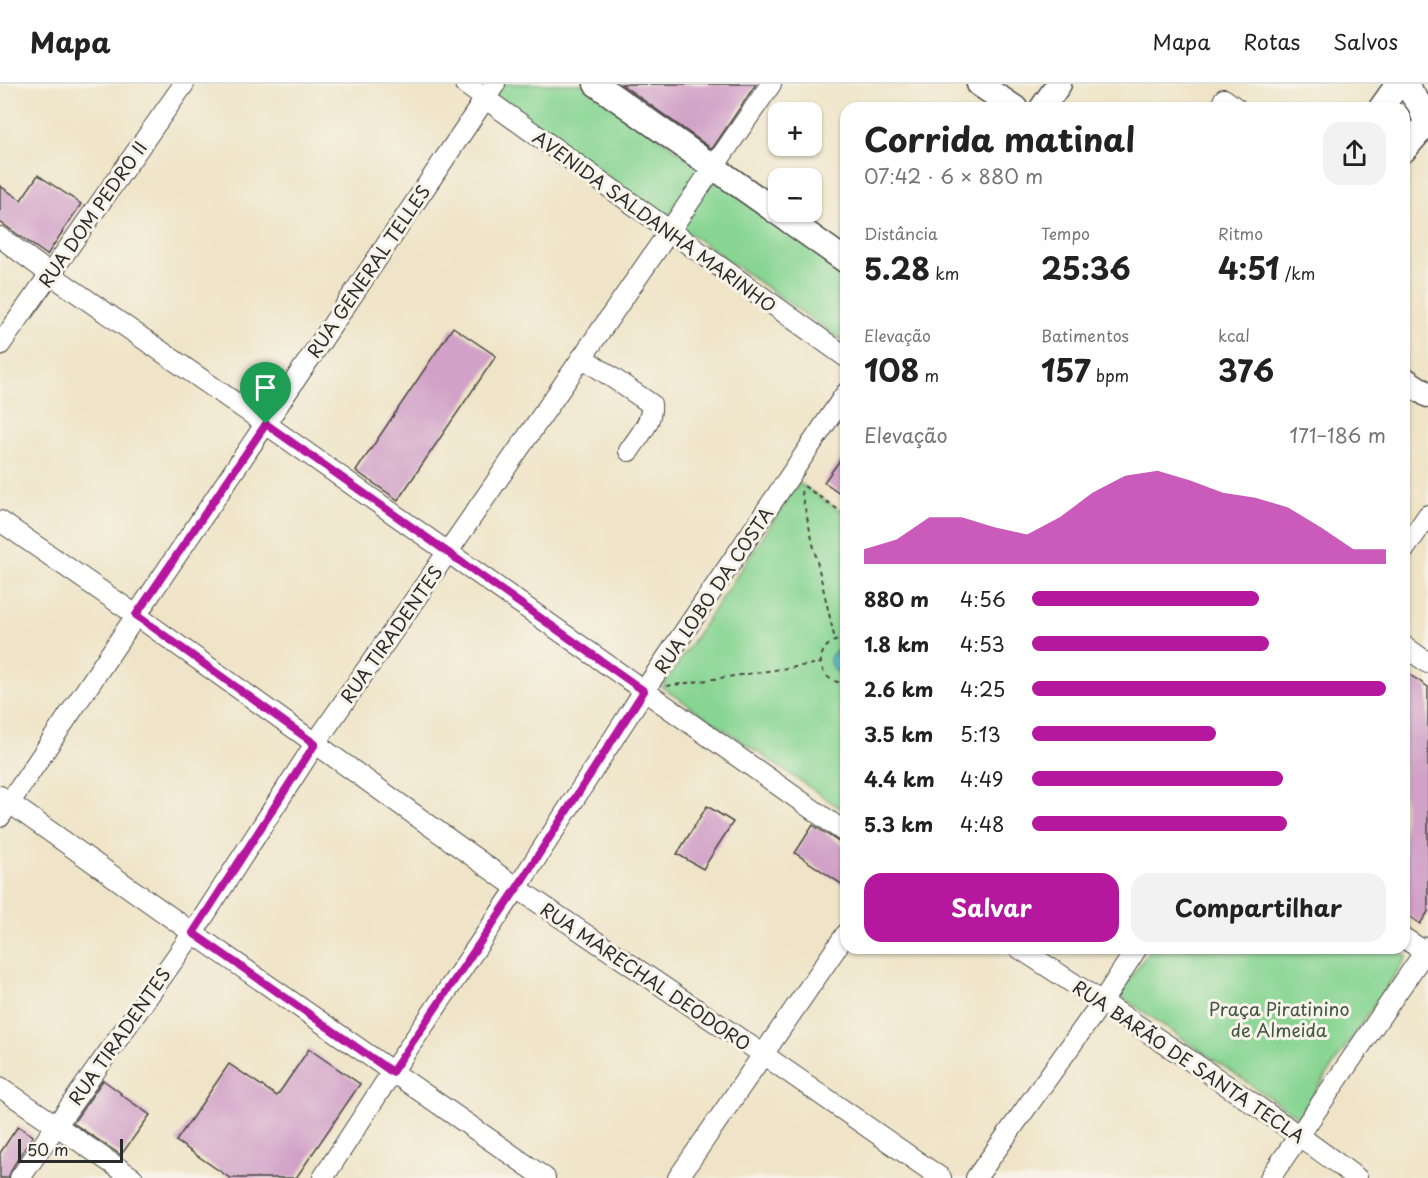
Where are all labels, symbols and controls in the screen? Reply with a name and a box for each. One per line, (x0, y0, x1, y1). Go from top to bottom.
text: Mapa (30, 20, 111, 63)
text: Mapa (1153, 25, 1210, 57)
text: Rotas (1243, 25, 1300, 57)
text: Salvos (1333, 25, 1398, 57)
map controls (768, 102, 822, 222)
button: + (768, 102, 822, 156)
text: Corrida matinal (864, 113, 1135, 163)
button: share (1323, 122, 1386, 185)
street label: AVENIDA SALDANHA MARINHO (528, 123, 782, 319)
street label: RUA DOM PEDRO II (31, 135, 153, 293)
text: 07:42 · 6 × 880 m (864, 161, 1043, 191)
button: − (768, 168, 822, 222)
street label: RUA GENERAL TELLES (300, 179, 436, 363)
text: Distância (864, 221, 938, 245)
text: Tempo (1041, 221, 1090, 245)
text: Ritmo (1218, 221, 1263, 245)
text: 5.28 (864, 245, 930, 290)
text: 25:36 (1041, 245, 1131, 290)
text: 4:51 (1218, 245, 1279, 290)
text: km (930, 261, 959, 285)
text: /km (1279, 261, 1315, 285)
text: Elevação (864, 323, 931, 347)
text: Batimentos (1041, 323, 1129, 347)
text: kcal (1218, 323, 1250, 347)
text: 108 (864, 347, 919, 392)
text: 157 (1041, 347, 1091, 392)
text: 376 (1218, 347, 1274, 392)
pin (240, 362, 291, 424)
text: m (919, 363, 939, 387)
text: bpm (1091, 363, 1129, 387)
icon: arrive (249, 371, 282, 404)
text: Elevação (864, 420, 948, 450)
text: 171–186 m (1289, 420, 1386, 450)
street label: RUA LOBO DA COSTA (647, 501, 779, 679)
street label: RUA TIRADENTES (333, 560, 449, 708)
text: 880 m (864, 584, 929, 614)
text: 4:56 (960, 584, 1006, 614)
text: 1.8 km (864, 629, 929, 659)
text: 4:53 (960, 629, 1005, 659)
text: 2.6 km (864, 674, 933, 704)
text: 4:25 (960, 674, 1005, 704)
text: 3.5 km (864, 719, 933, 749)
text: 5:13 (960, 719, 1001, 749)
text: 4.4 km (864, 764, 935, 794)
text: 4:49 (960, 764, 1003, 794)
text: 5.3 km (864, 809, 933, 839)
text: 4:48 (960, 809, 1004, 839)
button: Salvar (864, 873, 1119, 942)
button: Compartilhar (1131, 873, 1386, 942)
street label: RUA MARECHAL DEODORO (535, 895, 757, 1057)
street label: RUA TIRADENTES (61, 962, 177, 1110)
street label: RUA BARÃO DE SANTA TECLA (1068, 973, 1310, 1149)
park label: Praça Piratinino de Almeida (1209, 995, 1349, 1043)
scale bar (18, 1136, 123, 1164)
text: 50 m (27, 1137, 68, 1161)

